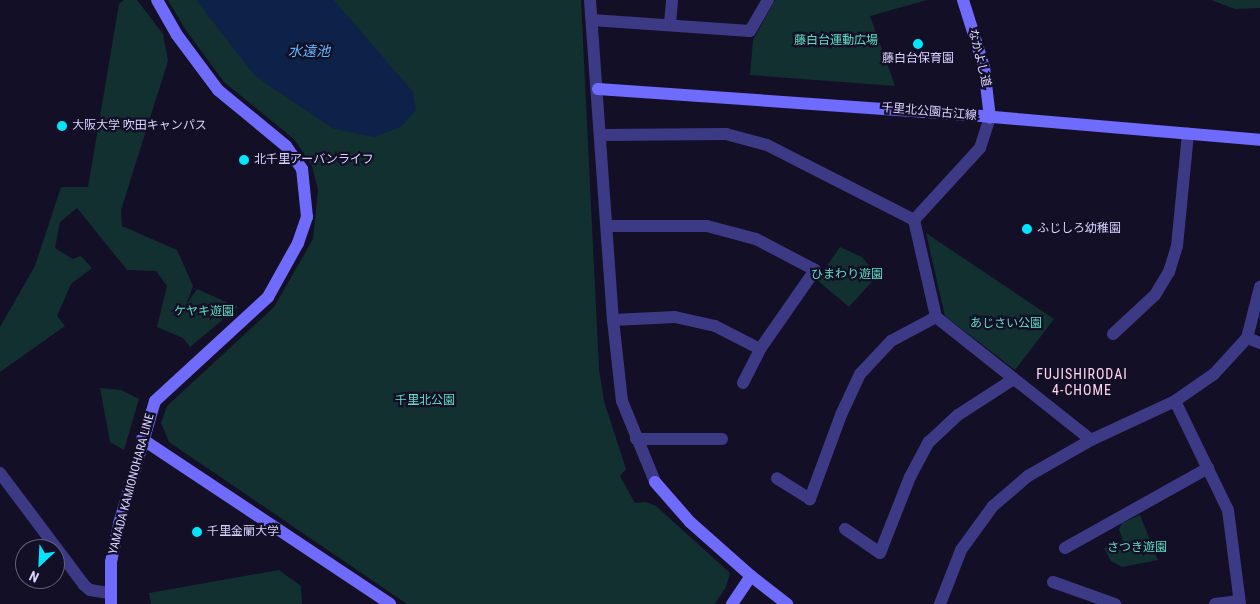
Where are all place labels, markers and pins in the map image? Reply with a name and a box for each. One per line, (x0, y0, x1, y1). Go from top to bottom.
marker: 藤白台保育園 (912, 38, 924, 50)
place label: 藤白台保育園 (882, 52, 954, 66)
place label: 大阪大学 吹田キャンパス (72, 119, 207, 133)
marker: 大阪大学 吹田キャンパス (56, 120, 68, 132)
place label: 北千里アーバンライフ (254, 153, 373, 167)
marker: 北千里アーバンライフ (238, 154, 250, 166)
place label: ふじしろ幼稚園 (1037, 222, 1121, 236)
marker: ふじしろ幼稚園 (1021, 223, 1033, 235)
place label: 千里金蘭大学 (207, 525, 279, 539)
marker: 千里金蘭大学 (191, 526, 203, 538)

